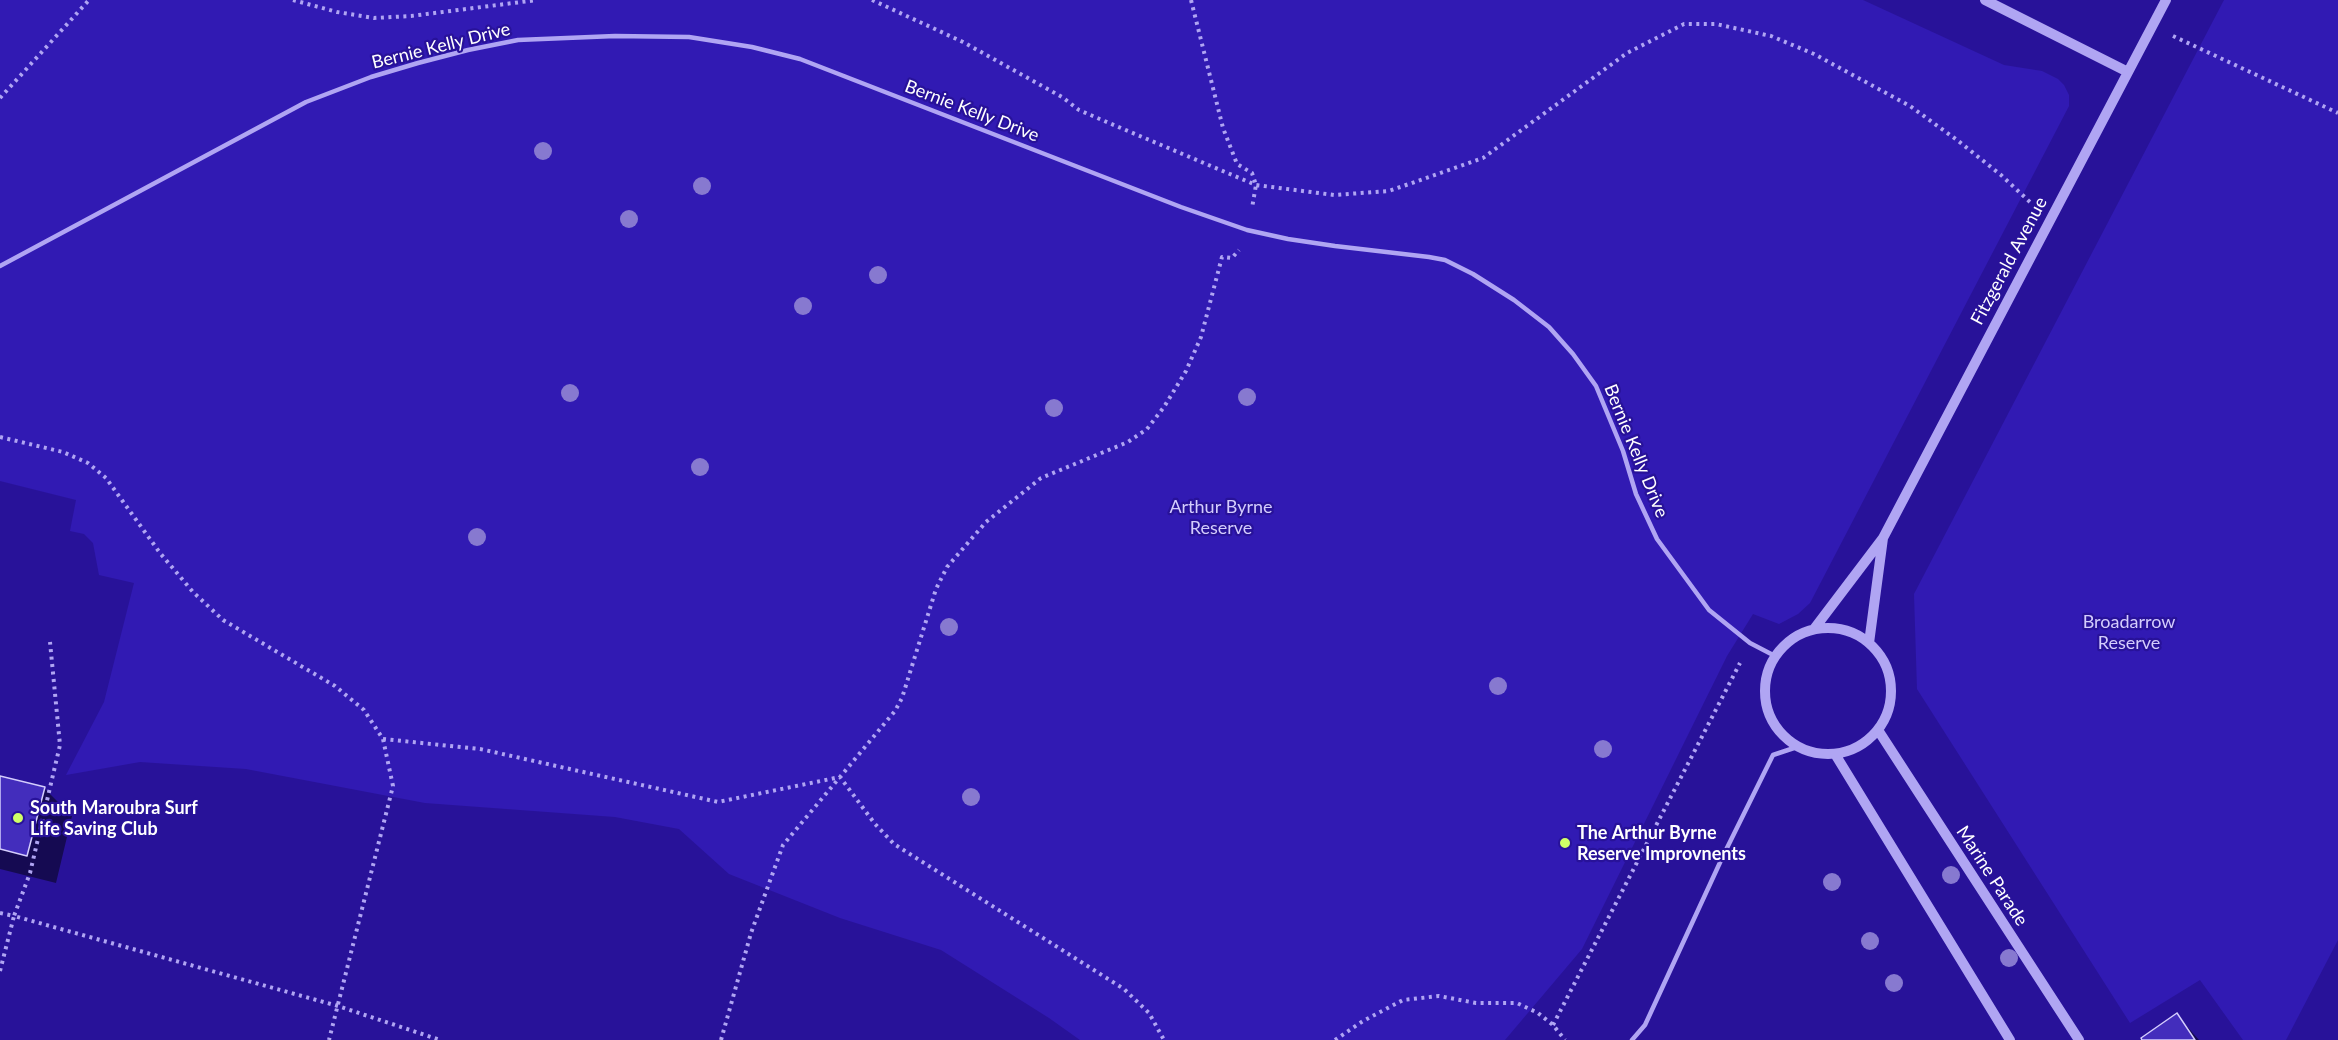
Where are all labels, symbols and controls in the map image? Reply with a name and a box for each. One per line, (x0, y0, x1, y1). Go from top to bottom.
street label: Bernie Kelly Drive (369, 18, 513, 74)
street label: Bernie Kelly Drive (902, 75, 1042, 147)
street label: Fitzgerald Avenue (1966, 193, 2052, 329)
street label: Bernie Kelly Drive (1599, 381, 1673, 521)
park label: Arthur Byrne Reserve (1169, 496, 1273, 538)
park label: Broadarrow Reserve (2083, 611, 2175, 654)
place label: South Maroubra Surf Life Saving Club (30, 797, 198, 840)
marker: South Maroubra Surf Life Saving Club (11, 811, 25, 825)
place label: The Arthur Byrne Reserve Improvnents (1577, 822, 1746, 864)
street label: Marine Parade (1952, 822, 2032, 930)
marker: The Arthur Byrne Reserve Improvnents (1558, 836, 1572, 850)

